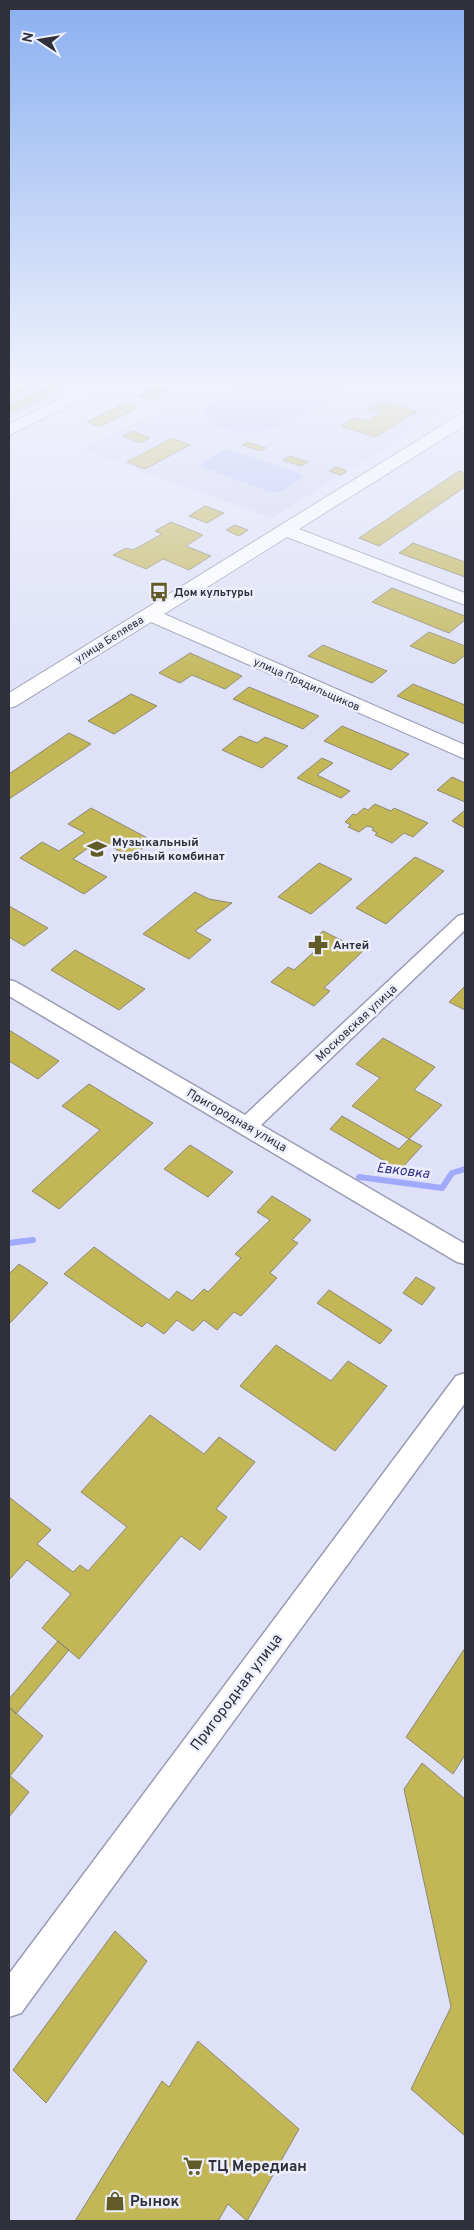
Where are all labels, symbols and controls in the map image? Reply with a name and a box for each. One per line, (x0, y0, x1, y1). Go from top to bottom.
north arrow (15, 15, 65, 65)
text: N (19, 31, 38, 44)
bus stop icon: Дом культуры (148, 581, 170, 603)
place label: Дом культуры (174, 586, 253, 600)
street label: улица Беляева (73, 613, 147, 667)
street label: улица Прядильщиков (251, 655, 362, 715)
place label: Музыкальный учебный комбинат (112, 835, 225, 865)
school or university icon: Музыкальный учебный комбинат (86, 838, 108, 860)
pharmacy icon: Антей (307, 934, 329, 956)
place label: Антей (333, 938, 369, 954)
street label: Московская улица (312, 982, 401, 1066)
street label: Пригородная улица (183, 1086, 290, 1156)
water label: Евковка (375, 1160, 431, 1183)
street label: Пригородная улица (187, 1631, 287, 1755)
supermarket icon: ТЦ Мередиан (182, 2155, 204, 2177)
place label: ТЦ Мередиан (208, 2158, 307, 2177)
shop icon: Рынок (104, 2190, 126, 2212)
place label: Рынок (130, 2193, 180, 2212)

